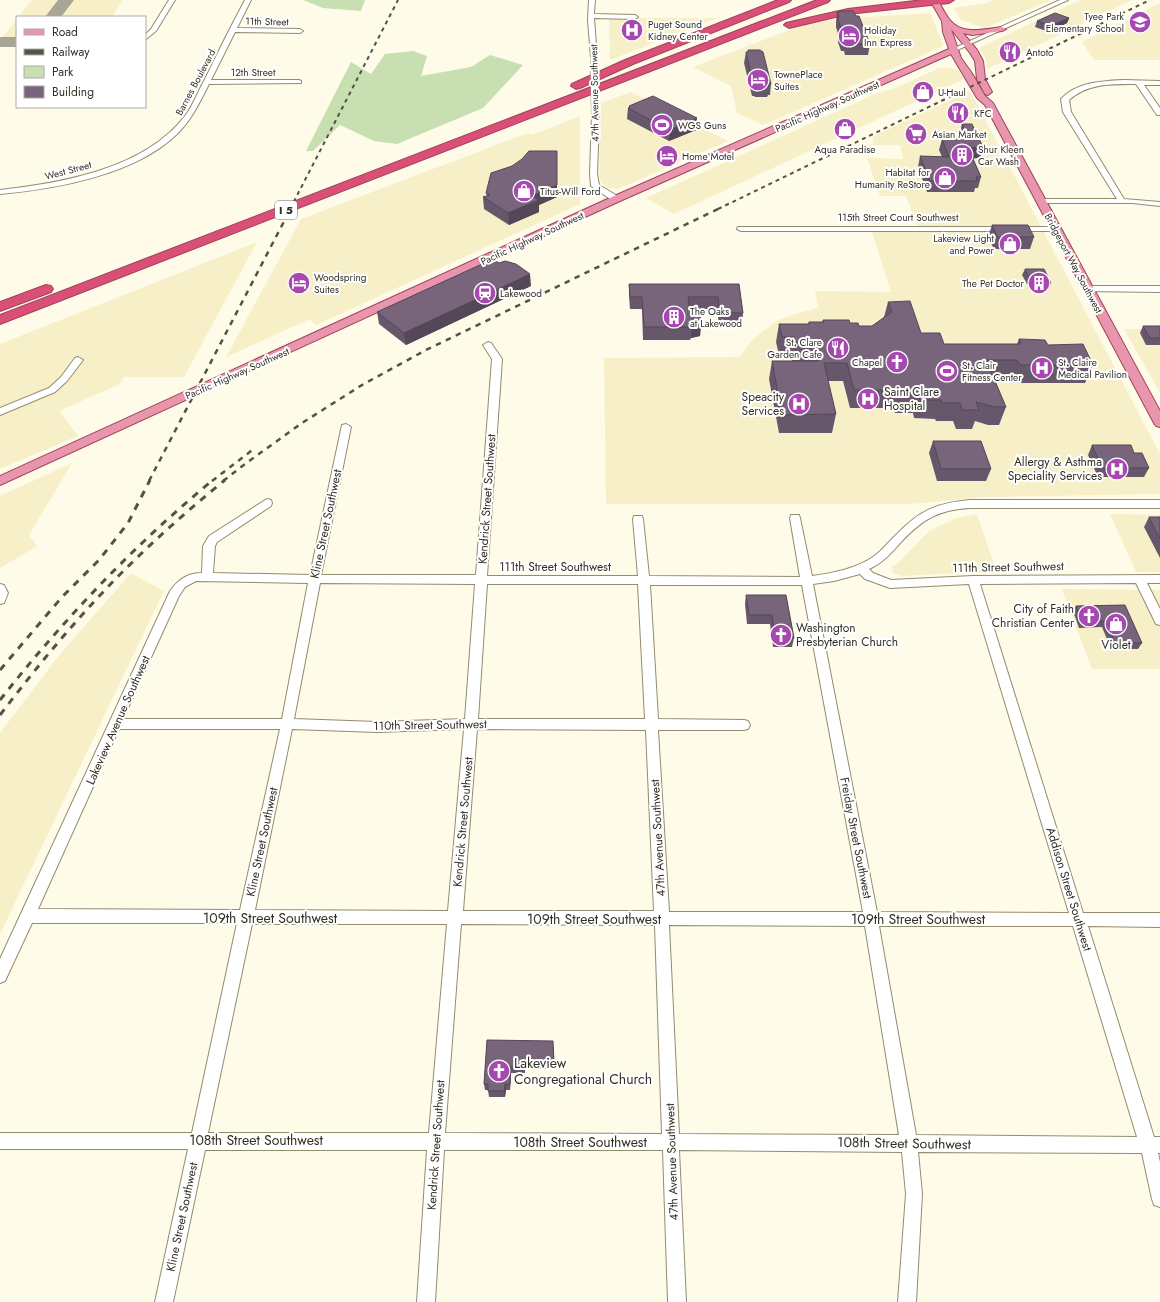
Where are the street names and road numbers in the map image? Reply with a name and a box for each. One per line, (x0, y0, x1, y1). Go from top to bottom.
street label: 11th Street (245, 14, 289, 29)
street label: 47th Avenue Southwest (586, 43, 603, 142)
street label: Barnes Boulevard (172, 46, 219, 118)
street label: 12th Street (231, 65, 276, 80)
street label: Pacific Highway Southwest (773, 77, 882, 136)
street label: West Street (43, 157, 94, 184)
road number: I 5 (275, 201, 297, 219)
street label: Pacific Highway Southwest (478, 208, 587, 269)
street label: 115th Street Court Southwest (838, 210, 959, 225)
street label: Bridgeport Way Southwest (1041, 211, 1107, 316)
street label: Pacific Highway Southwest (183, 344, 292, 403)
street label: Kendrick Street Southwest (473, 433, 501, 565)
street label: Kline Street Southwest (306, 468, 346, 580)
street label: 111th Street Southwest (952, 557, 1064, 577)
street label: 111th Street Southwest (499, 558, 611, 576)
street label: Lakeview Avenue Southwest (81, 652, 155, 788)
street label: 110th Street Southwest (373, 715, 487, 735)
street label: Kendrick Street Southwest (448, 756, 478, 888)
street label: Freiday Street Southwest (835, 776, 877, 900)
street label: 47th Avenue Southwest (646, 779, 670, 897)
street label: Kline Street Southwest (242, 786, 282, 898)
street label: Addison Street Southwest (1042, 825, 1096, 953)
street label: 109th Street Southwest (203, 908, 338, 928)
street label: 109th Street Southwest (527, 909, 662, 929)
street label: 109th Street Southwest (851, 909, 986, 929)
street label: Kendrick Street Southwest (422, 1079, 450, 1211)
street label: 47th Avenue Southwest (661, 1103, 683, 1221)
street label: 108th Street Southwest (189, 1130, 323, 1150)
street label: 108th Street Southwest (513, 1132, 647, 1152)
street label: 108th Street Southwest (837, 1132, 972, 1154)
street label: Kline Street Southwest (162, 1161, 202, 1273)

